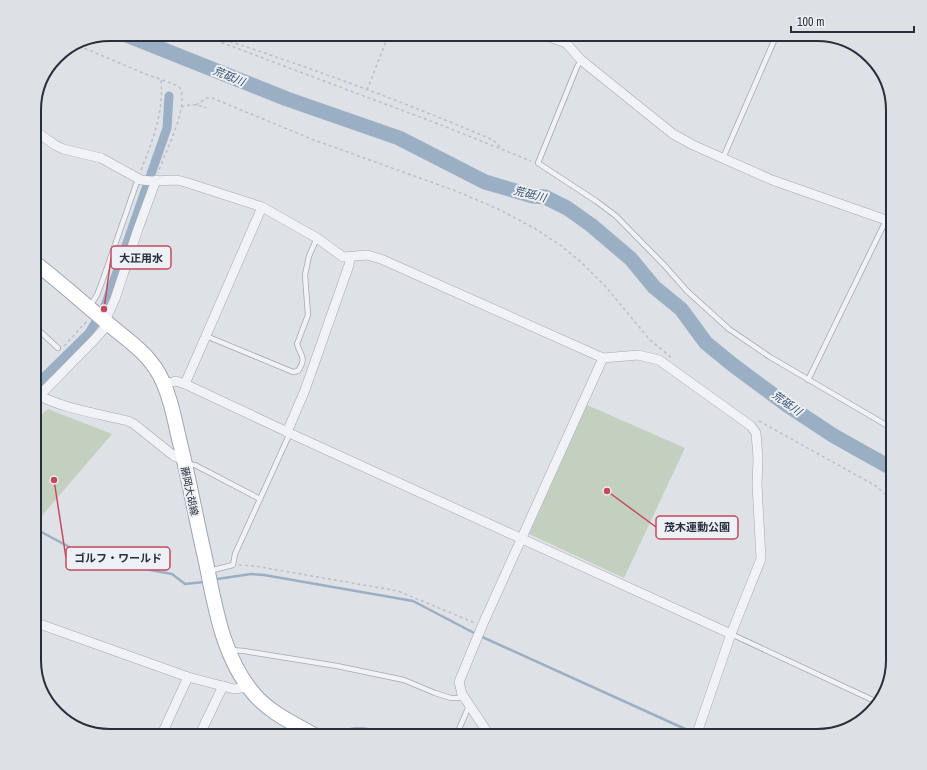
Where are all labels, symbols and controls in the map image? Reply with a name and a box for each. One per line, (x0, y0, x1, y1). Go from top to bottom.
scale bar (791, 8, 914, 34)
text: 100 m (797, 14, 824, 30)
water label: 荒砥川 (211, 63, 248, 89)
water label: 荒砥川 (512, 183, 549, 205)
callout: 大正用水 (111, 246, 171, 269)
text: 大正用水 (119, 251, 163, 265)
water label: 荒砥川 (769, 388, 805, 419)
street label: 藤岡大胡線 (178, 465, 201, 517)
callout: 茂木運動公園 (656, 516, 738, 539)
text: 茂木運動公園 (664, 520, 730, 534)
callout: ゴルフ・ワールド (66, 547, 170, 570)
text: ゴルフ・ワールド (74, 551, 162, 565)

